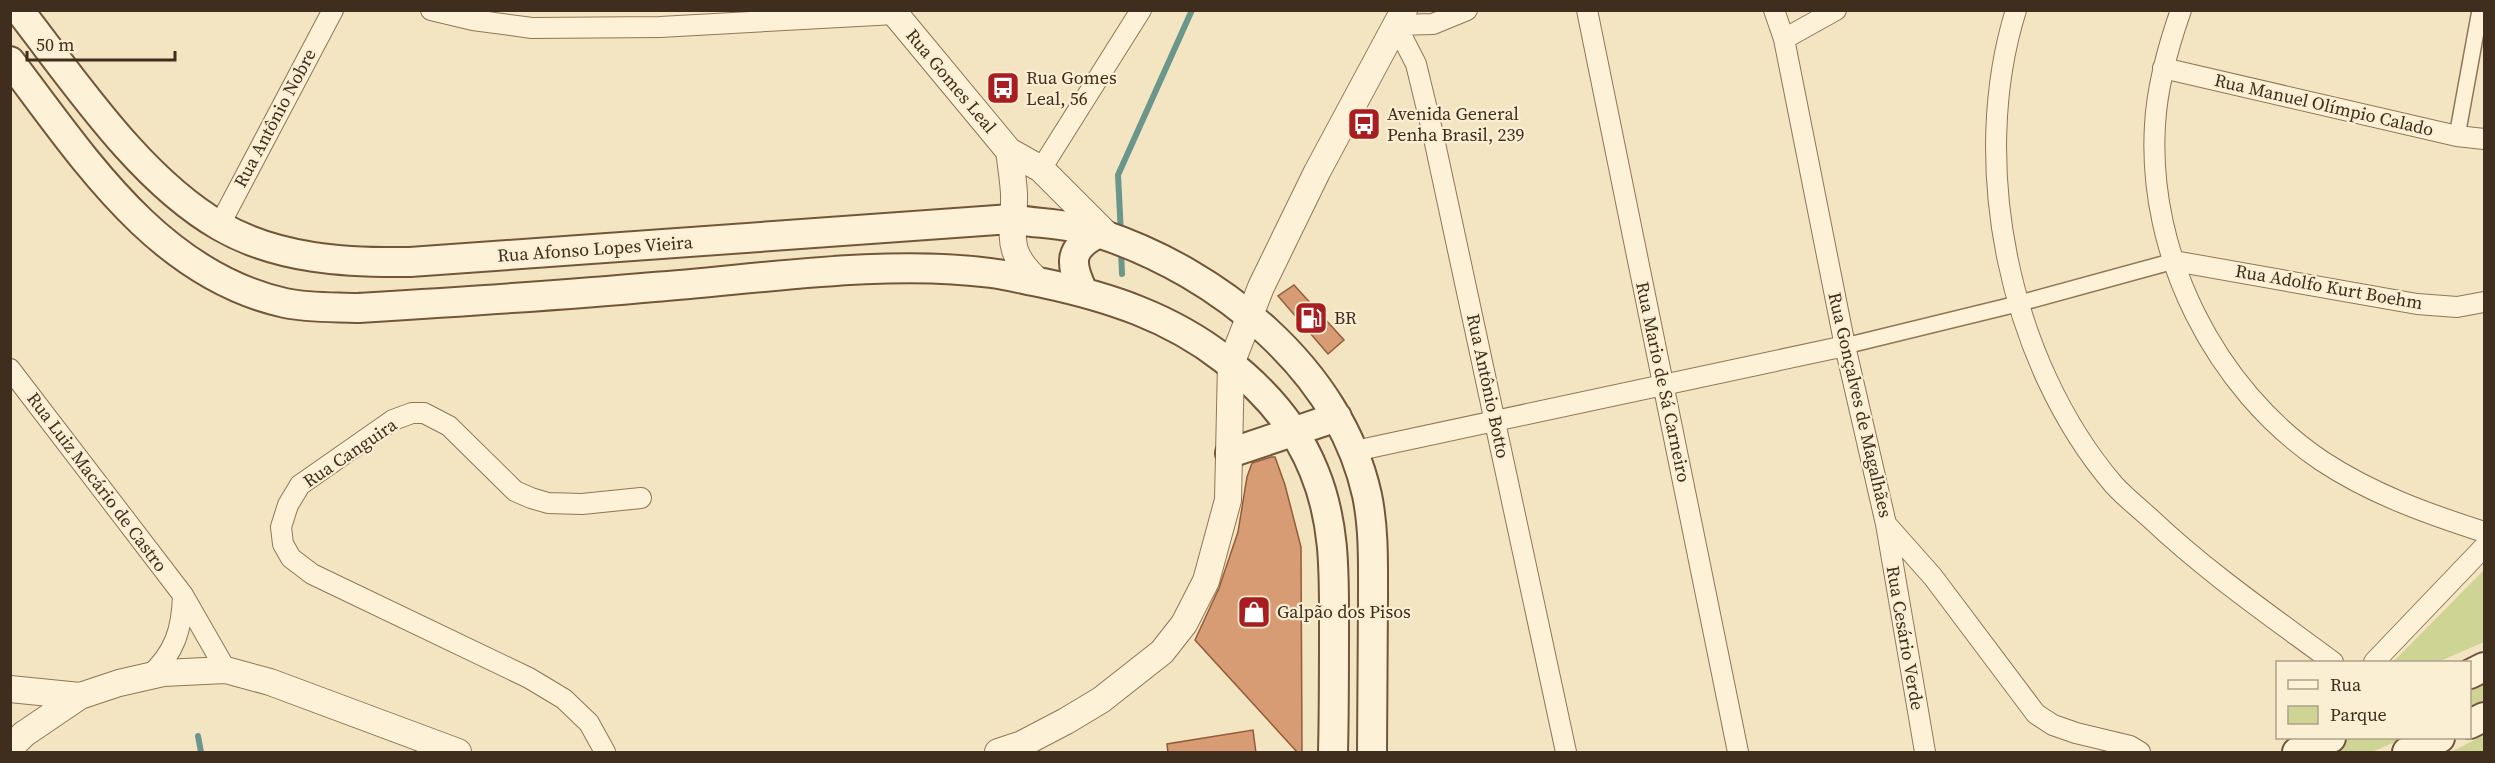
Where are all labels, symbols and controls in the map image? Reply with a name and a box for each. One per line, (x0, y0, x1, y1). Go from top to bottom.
street label: Rua Gomes Leal (900, 23, 1002, 138)
scale bar (27, 24, 176, 62)
text: 50 m (36, 32, 74, 57)
street label: Rua Antônio Nobre (227, 44, 322, 192)
place label: Rua Gomes Leal, 56 (1026, 65, 1117, 111)
street label: Rua Manuel Olímpio Calado (2212, 67, 2436, 142)
bus stop icon: Rua Gomes Leal, 56 (985, 70, 1021, 106)
place label: Avenida General Penha Brasil, 239 (1387, 101, 1525, 147)
bus stop icon: Avenida General Penha Brasil, 239 (1346, 106, 1382, 142)
street label: Rua Afonso Lopes Vieira (496, 229, 694, 268)
street label: Rua Adolfo Kurt Boehm (2233, 258, 2425, 315)
street label: Rua Mario de Sá Carneiro (1630, 279, 1697, 485)
street label: Rua Gonçalves de Magalhães (1822, 290, 1899, 520)
fuel station icon: BR (1293, 300, 1329, 336)
place label: BR (1334, 305, 1357, 330)
street label: Rua Antônio Botto (1461, 311, 1516, 460)
street label: Rua Luiz Macário de Castro (22, 387, 173, 577)
street label: Rua Canguira (298, 411, 402, 493)
street label: Rua Cesário Verde (1880, 564, 1930, 712)
shop icon: Galpão dos Pisos (1236, 594, 1272, 630)
place label: Galpão dos Pisos (1277, 599, 1411, 624)
legend (2276, 661, 2471, 739)
text: Rua (2330, 672, 2362, 697)
text: Parque (2330, 702, 2387, 727)

